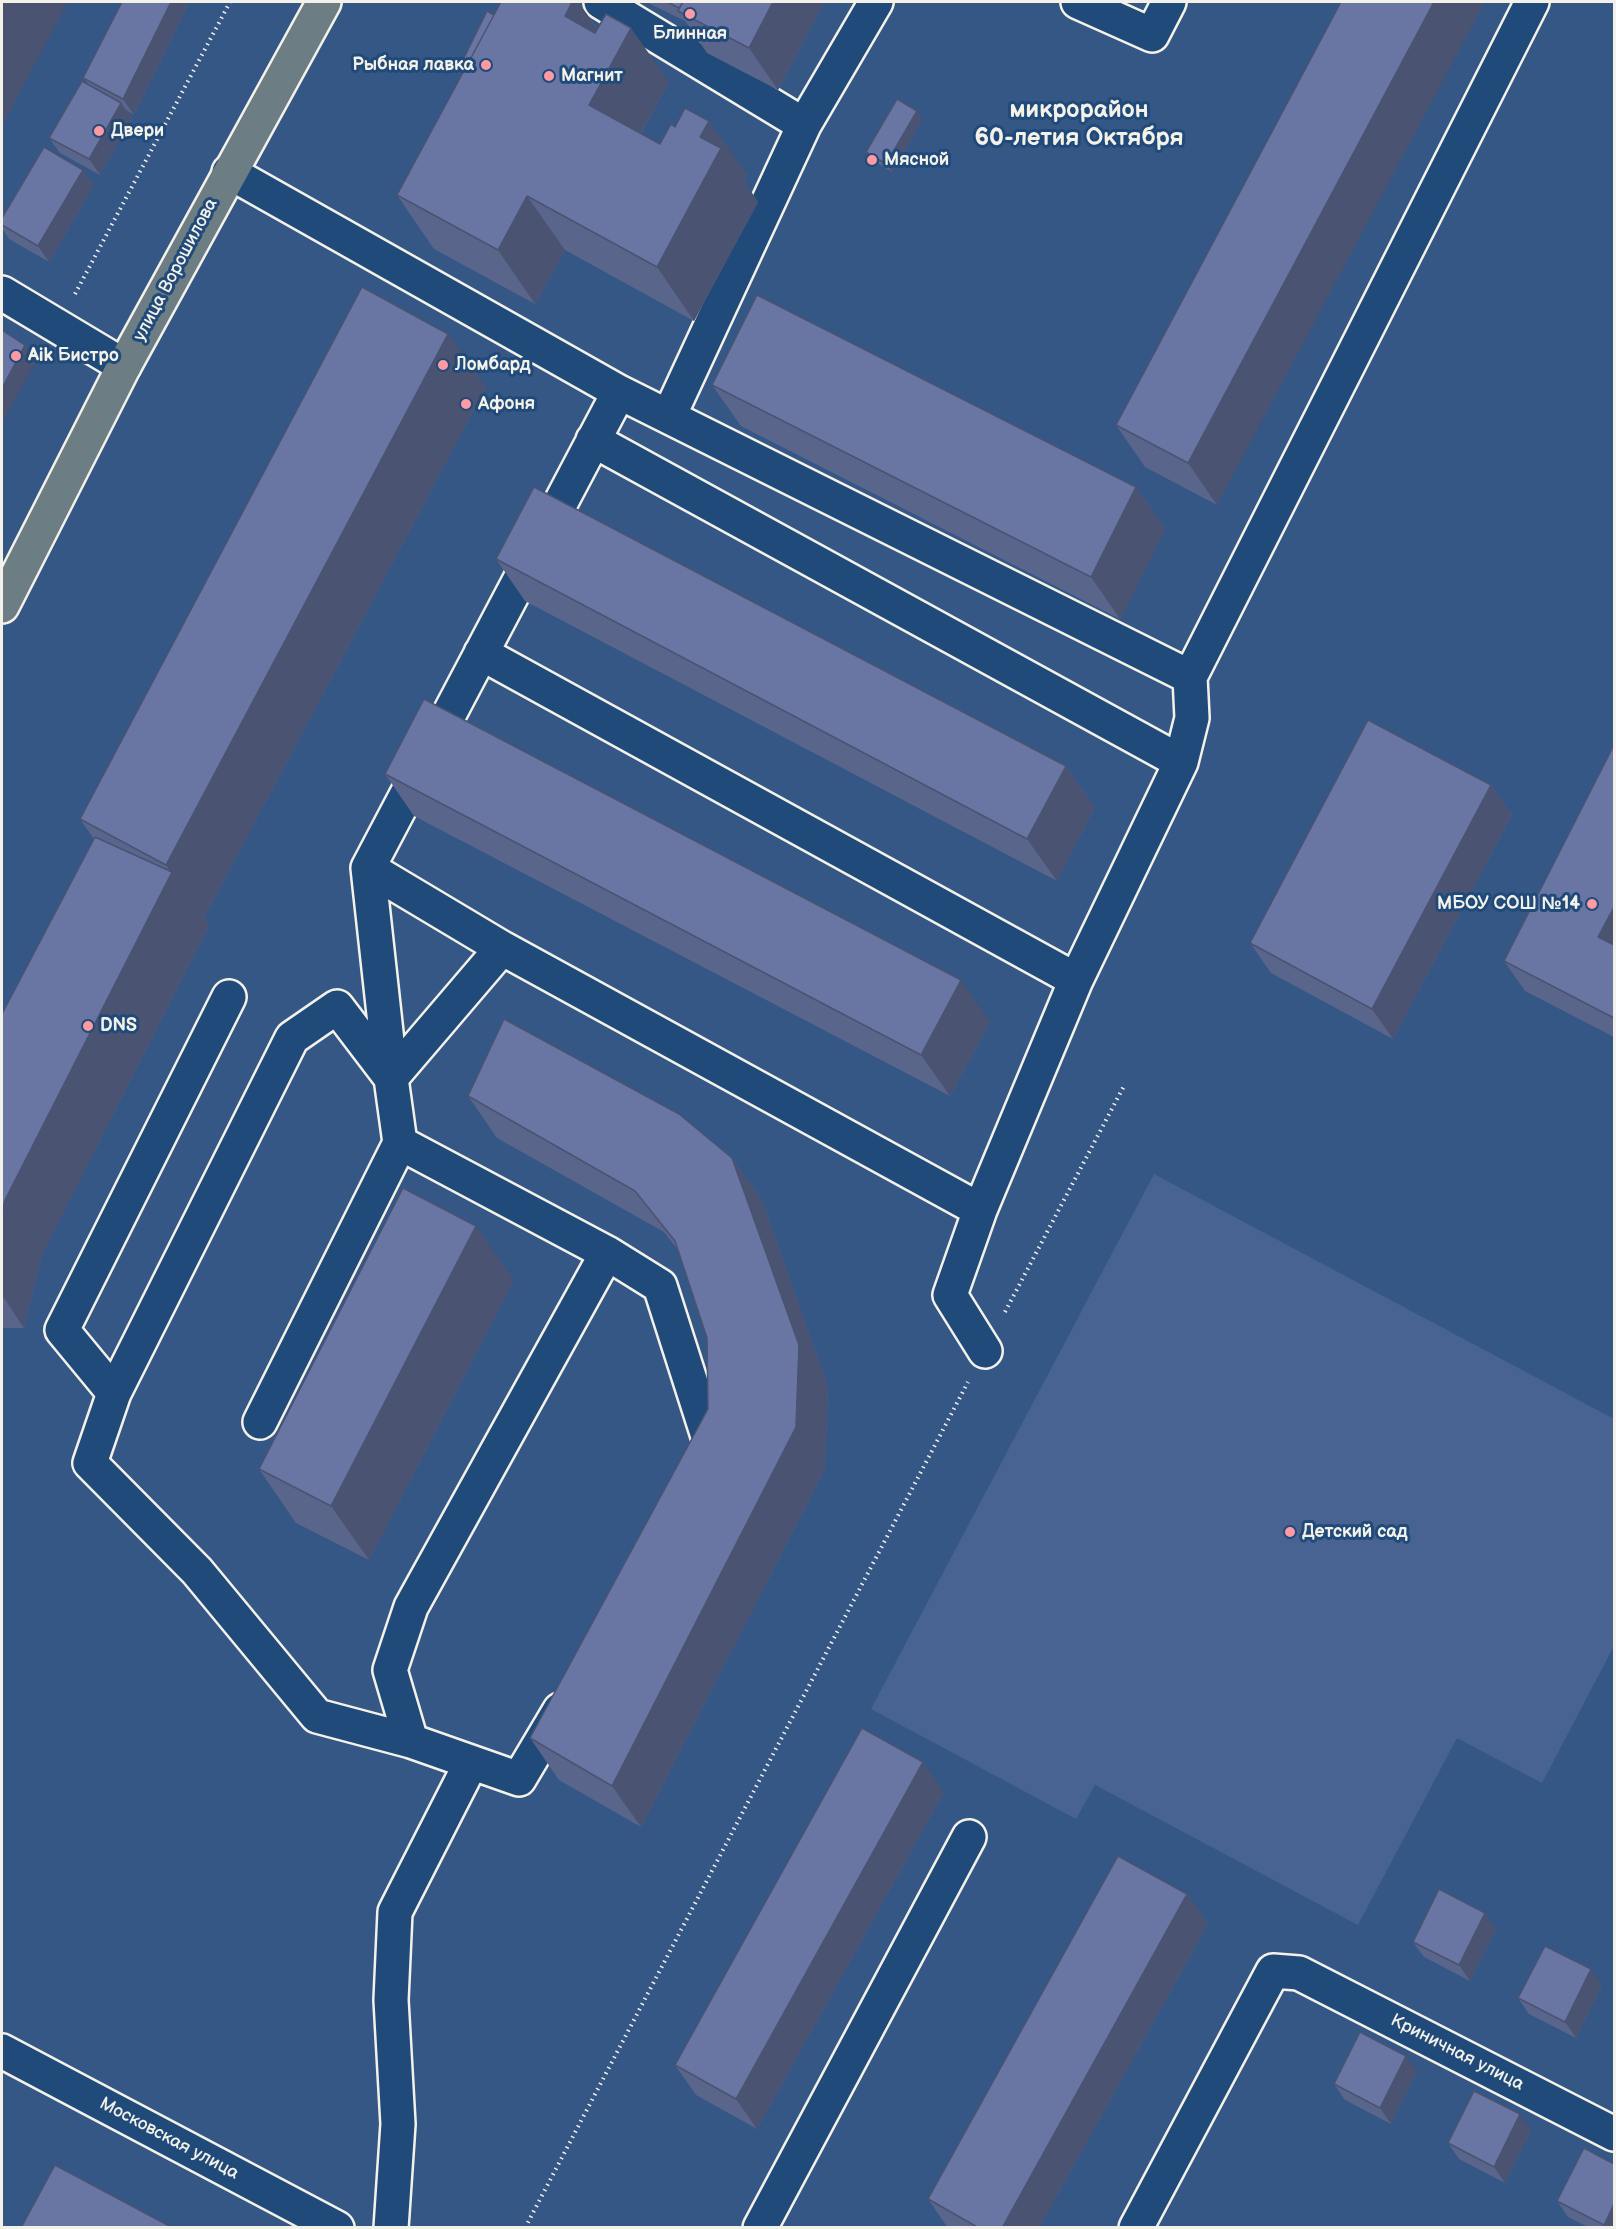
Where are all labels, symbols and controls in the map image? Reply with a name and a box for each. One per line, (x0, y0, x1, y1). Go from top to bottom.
marker: Блинная (683, 7, 697, 21)
place label: Блинная (653, 23, 727, 45)
place label: Рыбная лавка (352, 54, 474, 76)
marker: Рыбная лавка (479, 58, 493, 72)
place label: Магнит (561, 65, 623, 87)
marker: Магнит (542, 69, 556, 83)
district label: микрорайон 60-летия Октября (974, 97, 1184, 153)
place label: Двери (111, 120, 164, 142)
marker: Двери (92, 124, 106, 138)
place label: Мясной (884, 149, 949, 171)
marker: Мясной (865, 153, 879, 167)
street label: улица Ворошилова (129, 195, 223, 345)
place label: Aik Бистро (28, 345, 119, 367)
marker: Aik Бистро (9, 349, 23, 363)
place label: Ломбард (455, 354, 531, 376)
marker: Ломбард (436, 358, 450, 372)
place label: Афоня (478, 393, 535, 415)
marker: Афоня (459, 397, 473, 411)
place label: МБОУ СОШ №14 (1437, 893, 1580, 915)
marker: МБОУ СОШ №14 (1585, 897, 1599, 911)
place label: DNS (100, 1015, 137, 1037)
marker: DNS (81, 1019, 95, 1033)
place label: Детский сад (1302, 1521, 1407, 1543)
marker: Детский сад (1283, 1525, 1297, 1539)
street label: Криничная улица (1387, 2010, 1527, 2096)
street label: Московская улица (96, 2093, 242, 2185)

